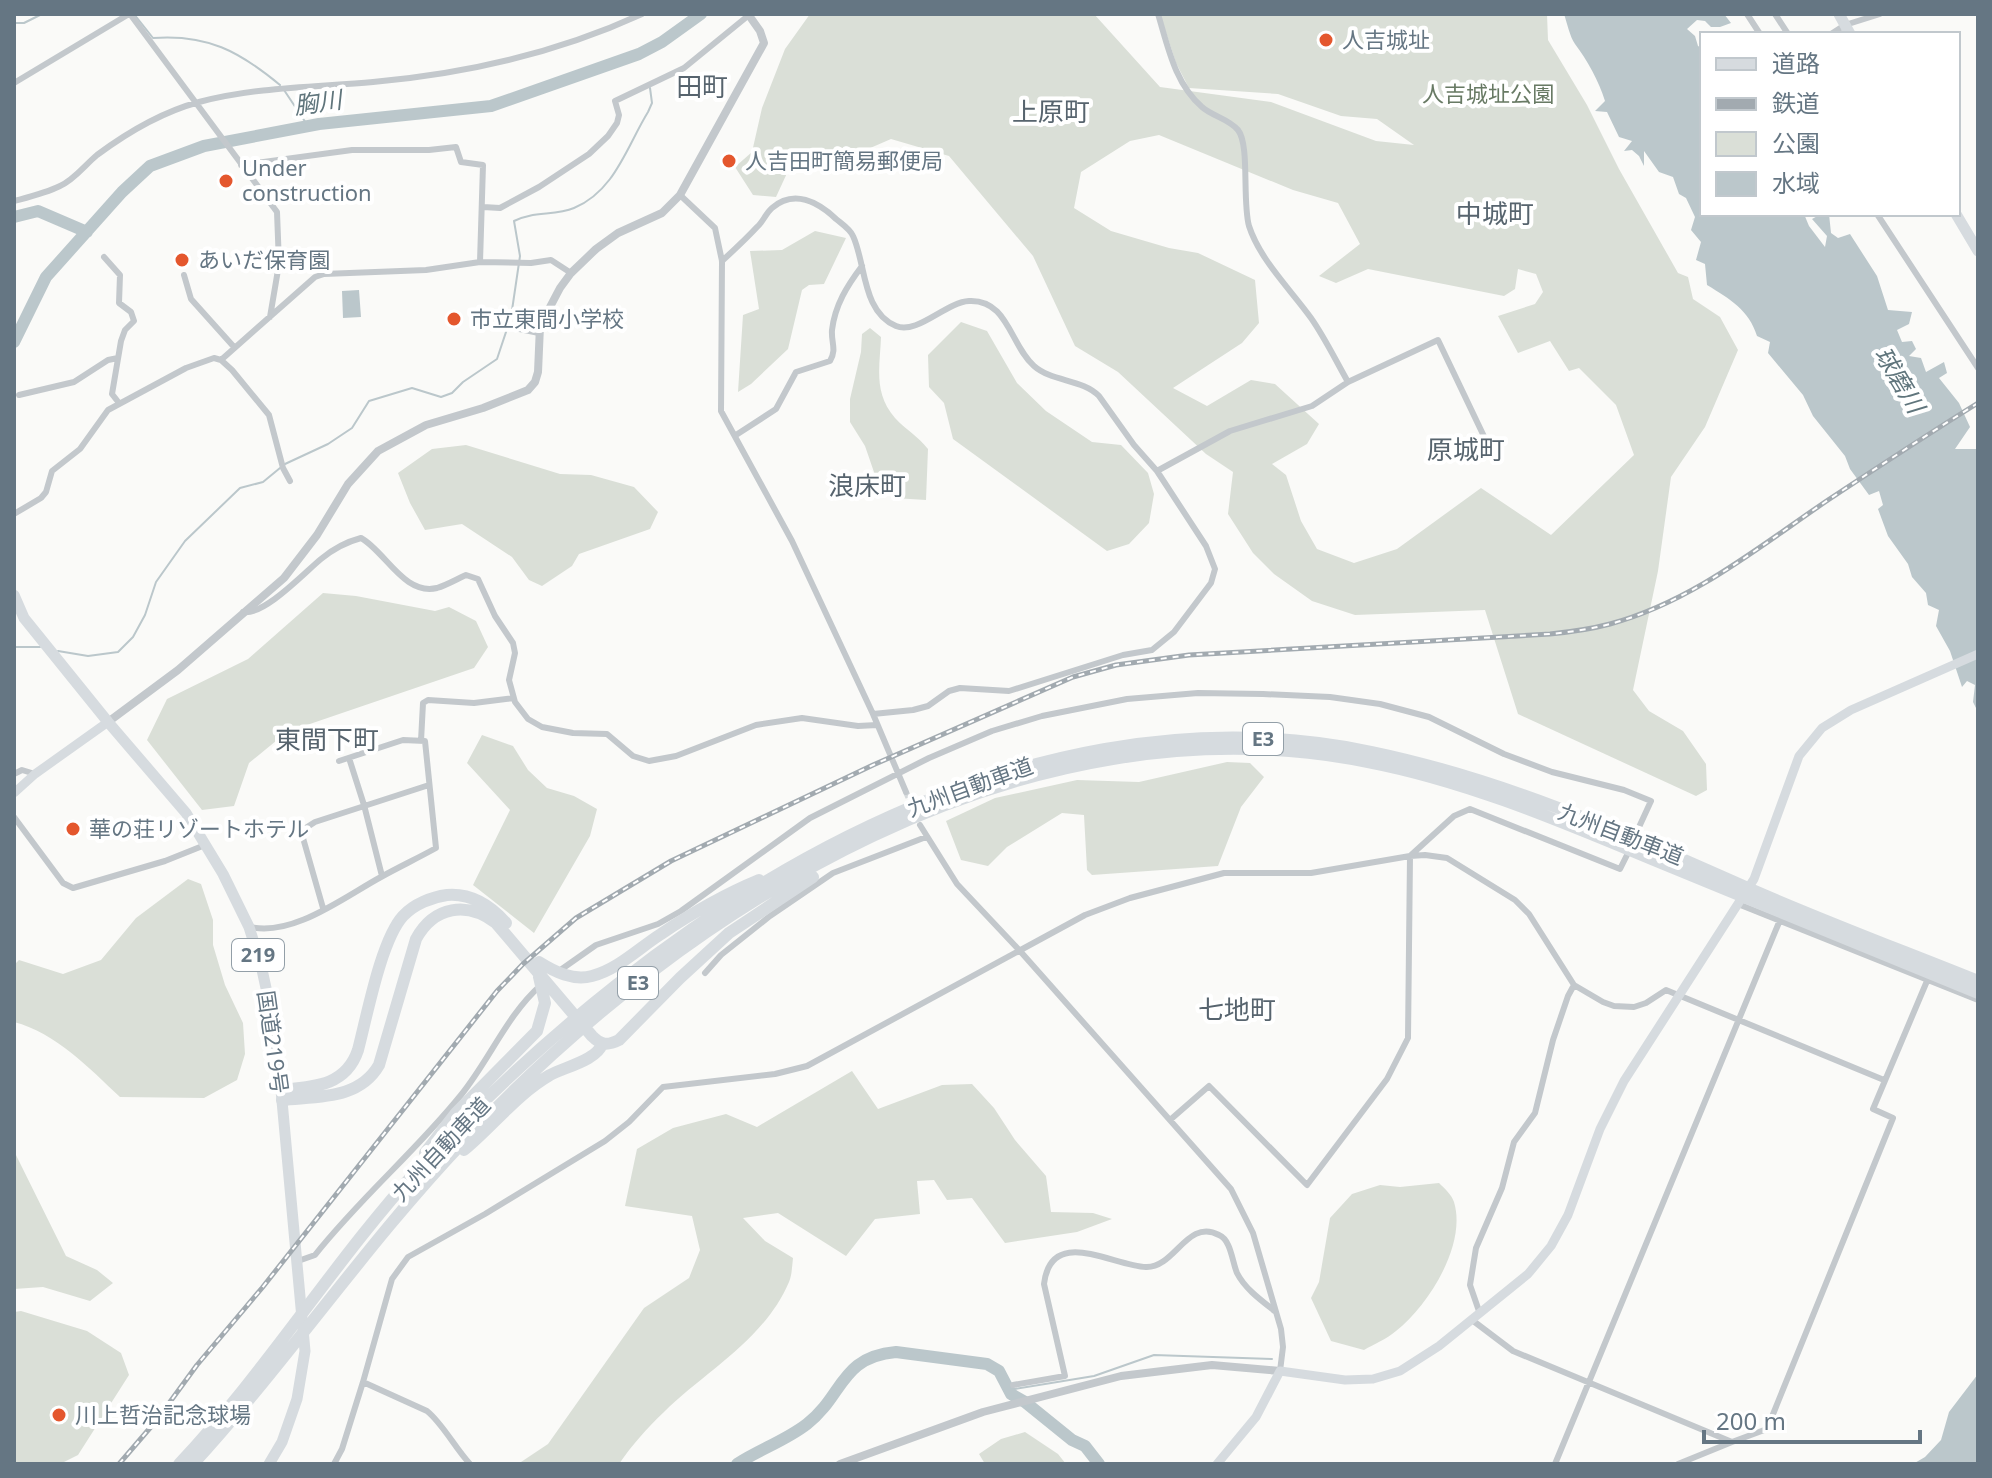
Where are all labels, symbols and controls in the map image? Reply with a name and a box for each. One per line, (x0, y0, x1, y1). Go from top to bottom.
place label: 人吉城址 (1342, 24, 1430, 54)
marker: 人吉城址 (1317, 31, 1335, 49)
legend (1700, 32, 1960, 216)
text: 道路 (1772, 46, 1820, 79)
district label: 田町 (676, 68, 728, 104)
park label: 人吉城址公園 (1422, 78, 1554, 108)
water label: 胸川 (292, 81, 347, 121)
text: 鉄道 (1772, 86, 1820, 119)
district label: 上原町 (1012, 93, 1090, 129)
text: 公園 (1772, 126, 1820, 159)
place label: 人吉田町簡易郵便局 (745, 145, 943, 175)
place label: Under construction (242, 152, 372, 207)
marker: 人吉田町簡易郵便局 (720, 152, 738, 170)
text: 水域 (1772, 166, 1820, 199)
marker: Under construction (217, 172, 235, 190)
district label: 中城町 (1456, 195, 1534, 231)
place label: あいだ保育園 (198, 244, 330, 274)
marker: あいだ保育園 (173, 251, 191, 269)
place label: 市立東間小学校 (470, 303, 624, 333)
marker: 市立東間小学校 (445, 310, 463, 328)
water label: 球磨川 (1868, 340, 1935, 421)
district label: 原城町 (1427, 431, 1505, 467)
district label: 浪床町 (828, 467, 906, 503)
district label: 東間下町 (275, 721, 379, 757)
road number: E3 (1243, 723, 1283, 755)
street label: 九州自動車道 (903, 749, 1037, 823)
street label: 九州自動車道 (1554, 795, 1688, 871)
place label: 華の荘リゾートホテル (89, 813, 309, 843)
marker: 華の荘リゾートホテル (64, 820, 82, 838)
road number: 219 (232, 939, 284, 971)
road number: E3 (618, 967, 658, 999)
street label: 国道219号 (252, 988, 296, 1095)
district label: 七地町 (1198, 991, 1276, 1027)
street label: 九州自動車道 (384, 1090, 496, 1207)
scale bar (1704, 1394, 1920, 1444)
place label: 川上哲治記念球場 (75, 1399, 251, 1429)
text: 200 m (1716, 1404, 1786, 1437)
marker: 川上哲治記念球場 (50, 1406, 68, 1424)

